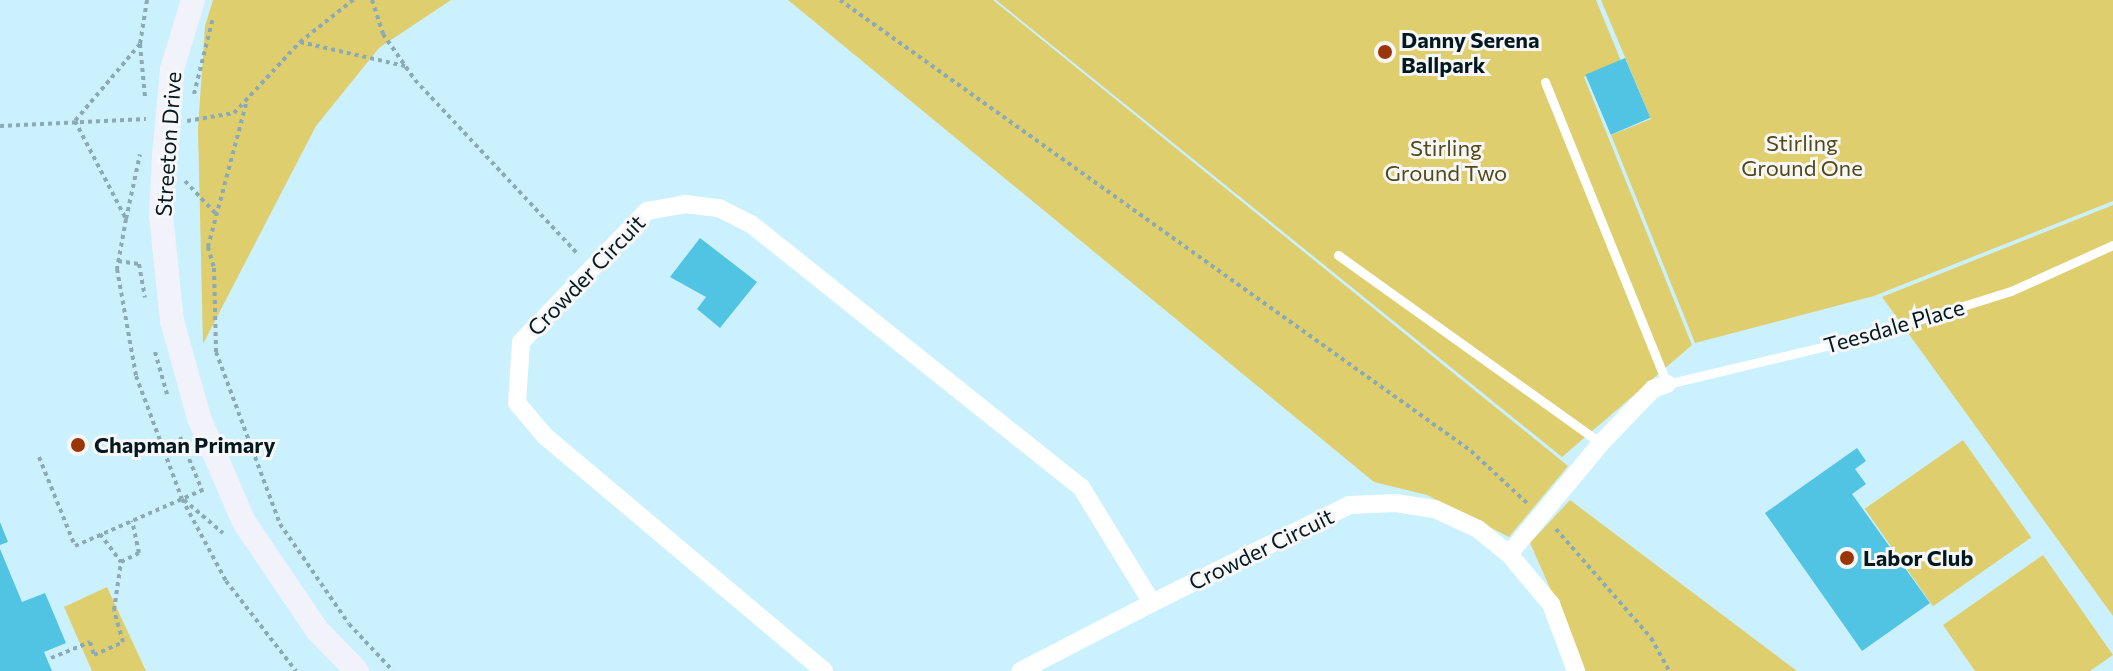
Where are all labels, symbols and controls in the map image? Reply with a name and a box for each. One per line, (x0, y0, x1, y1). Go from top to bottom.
place label: Danny Serena Ballpark (1401, 26, 1540, 78)
marker: Danny Serena Ballpark (1376, 43, 1394, 61)
street label: Streeton Drive (150, 71, 186, 217)
park label: Stirling Ground One (1741, 129, 1863, 180)
park label: Stirling Ground Two (1385, 134, 1507, 186)
street label: Crowder Circuit (522, 209, 650, 341)
street label: Teesdale Place (1821, 293, 1967, 359)
place label: Chapman Primary (94, 432, 276, 458)
marker: Chapman Primary (69, 436, 87, 454)
street label: Crowder Circuit (1184, 503, 1338, 595)
place label: Labor Club (1863, 545, 1973, 571)
marker: Labor Club (1838, 549, 1856, 567)

